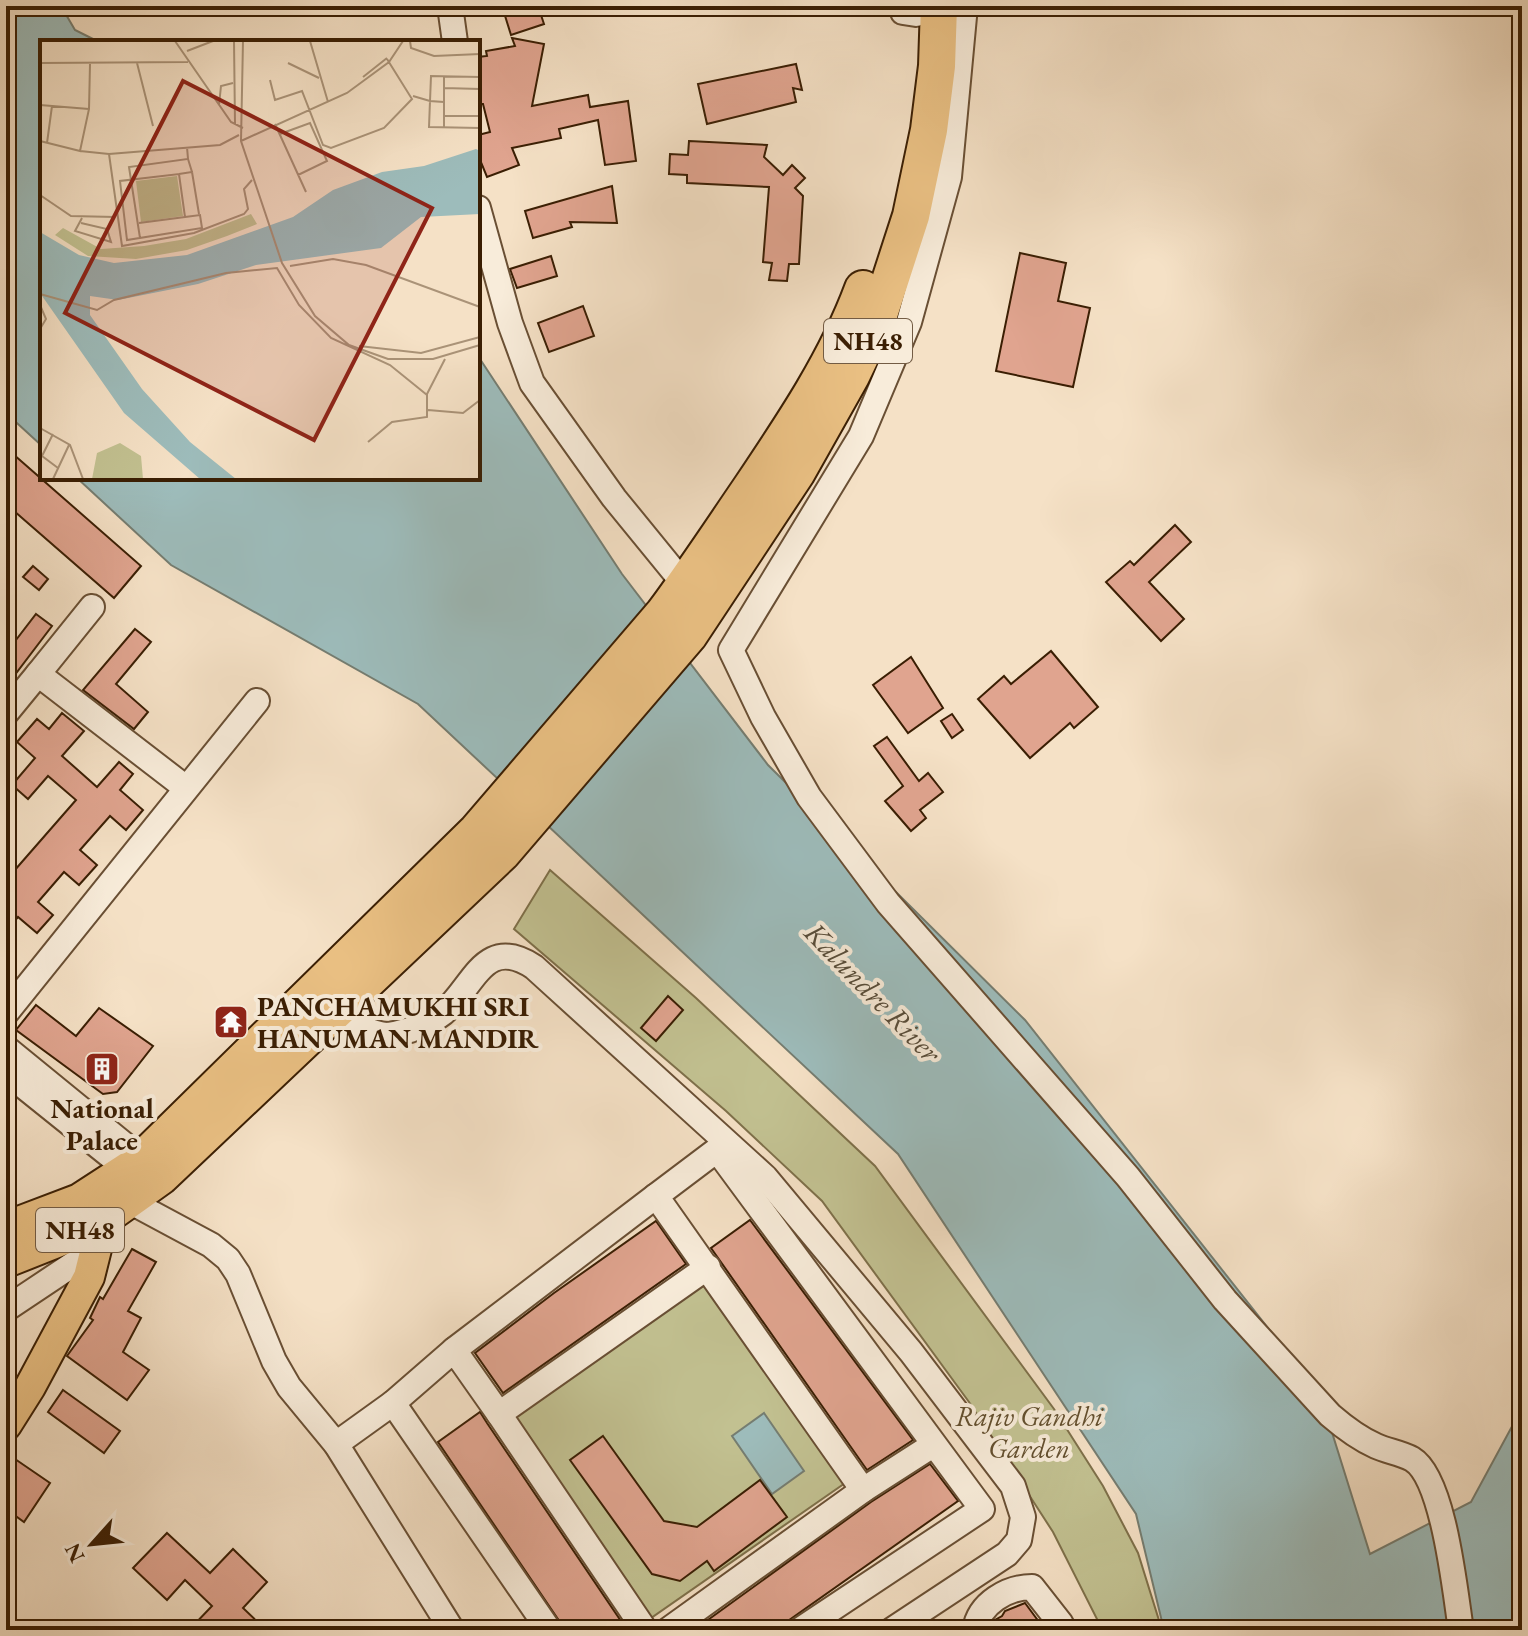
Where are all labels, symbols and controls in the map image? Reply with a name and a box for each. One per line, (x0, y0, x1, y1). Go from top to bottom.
inset map (40, 40, 480, 480)
road number: NH48 (824, 319, 912, 363)
water label: Kalundre River (796, 913, 951, 1072)
place label: PANCHAMUKHI SRI HANUMAN MANDIR (257, 988, 539, 1056)
temple icon: PANCHAMUKHI SRI HANUMAN MANDIR (212, 1003, 250, 1041)
building icon: National Palace (83, 1050, 121, 1088)
place label: National Palace (50, 1090, 154, 1158)
road number: NH48 (36, 1208, 124, 1252)
park label: Rajiv Gandhi Garden (955, 1398, 1105, 1466)
north arrow (52, 1504, 132, 1584)
text: N (58, 1538, 92, 1567)

